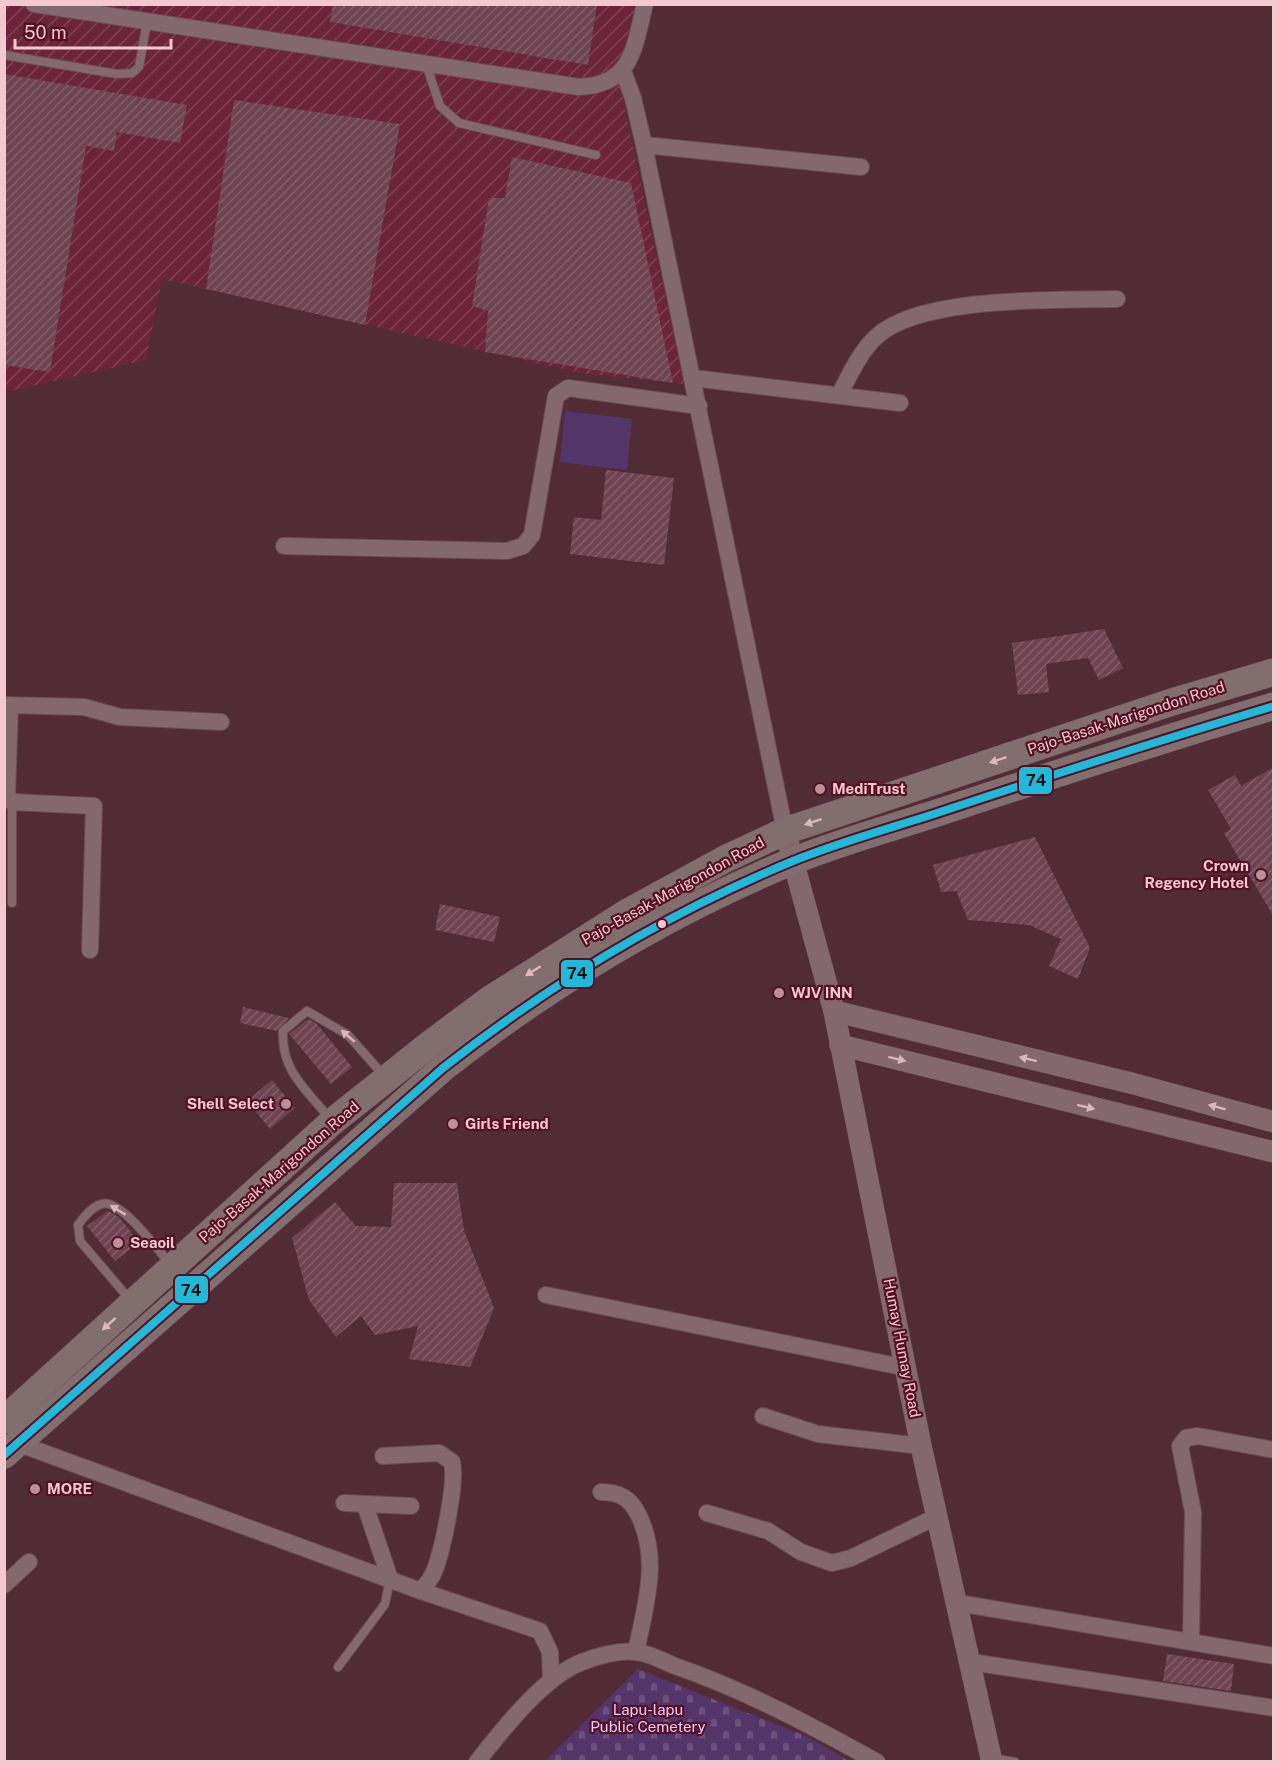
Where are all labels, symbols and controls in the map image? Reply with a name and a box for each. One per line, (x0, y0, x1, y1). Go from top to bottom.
scale bar (15, 12, 171, 50)
text: 50 m (24, 22, 67, 43)
street label: Pajo-Basak-Marigondon Road (1025, 678, 1227, 757)
one-way arrow (989, 756, 1007, 765)
line badge: 74 (1018, 766, 1053, 795)
text: 74 (1026, 771, 1047, 790)
place label: MediTrust (832, 780, 906, 797)
marker: MediTrust (813, 782, 827, 796)
one-way arrow (804, 817, 822, 827)
street label: Pajo-Basak-Marigondon Road (578, 833, 767, 948)
place label: Crown Regency Hotel (1144, 857, 1249, 891)
marker: Crown Regency Hotel (1254, 868, 1268, 882)
unlabelled marker (656, 918, 668, 930)
line badge: 74 (560, 959, 594, 988)
text: 74 (567, 964, 588, 983)
one-way arrow (524, 966, 541, 977)
place label: WJV INN (791, 984, 853, 1001)
marker: WJV INN (772, 986, 786, 1000)
one-way arrow (340, 1029, 355, 1043)
one-way arrow (1019, 1053, 1037, 1063)
one-way arrow (887, 1055, 906, 1065)
place label: Shell Select (187, 1095, 274, 1112)
marker: Shell Select (279, 1097, 293, 1111)
street label: Pajo-Basak-Marigondon Road (195, 1098, 362, 1246)
one-way arrow (1077, 1102, 1095, 1112)
one-way arrow (1208, 1102, 1226, 1111)
place label: Girls Friend (465, 1115, 549, 1132)
marker: Girls Friend (446, 1117, 460, 1131)
one-way arrow (110, 1204, 126, 1215)
place label: Seaoil (130, 1234, 175, 1251)
marker: Seaoil (111, 1236, 125, 1250)
line badge: 74 (174, 1275, 209, 1304)
street label: Humay Humay Road (881, 1277, 924, 1419)
text: 74 (181, 1281, 202, 1300)
one-way arrow (102, 1317, 116, 1331)
place label: MORE (47, 1480, 92, 1497)
marker: MORE (28, 1482, 42, 1496)
park label: Lapu-lapu Public Cemetery (590, 1701, 706, 1735)

